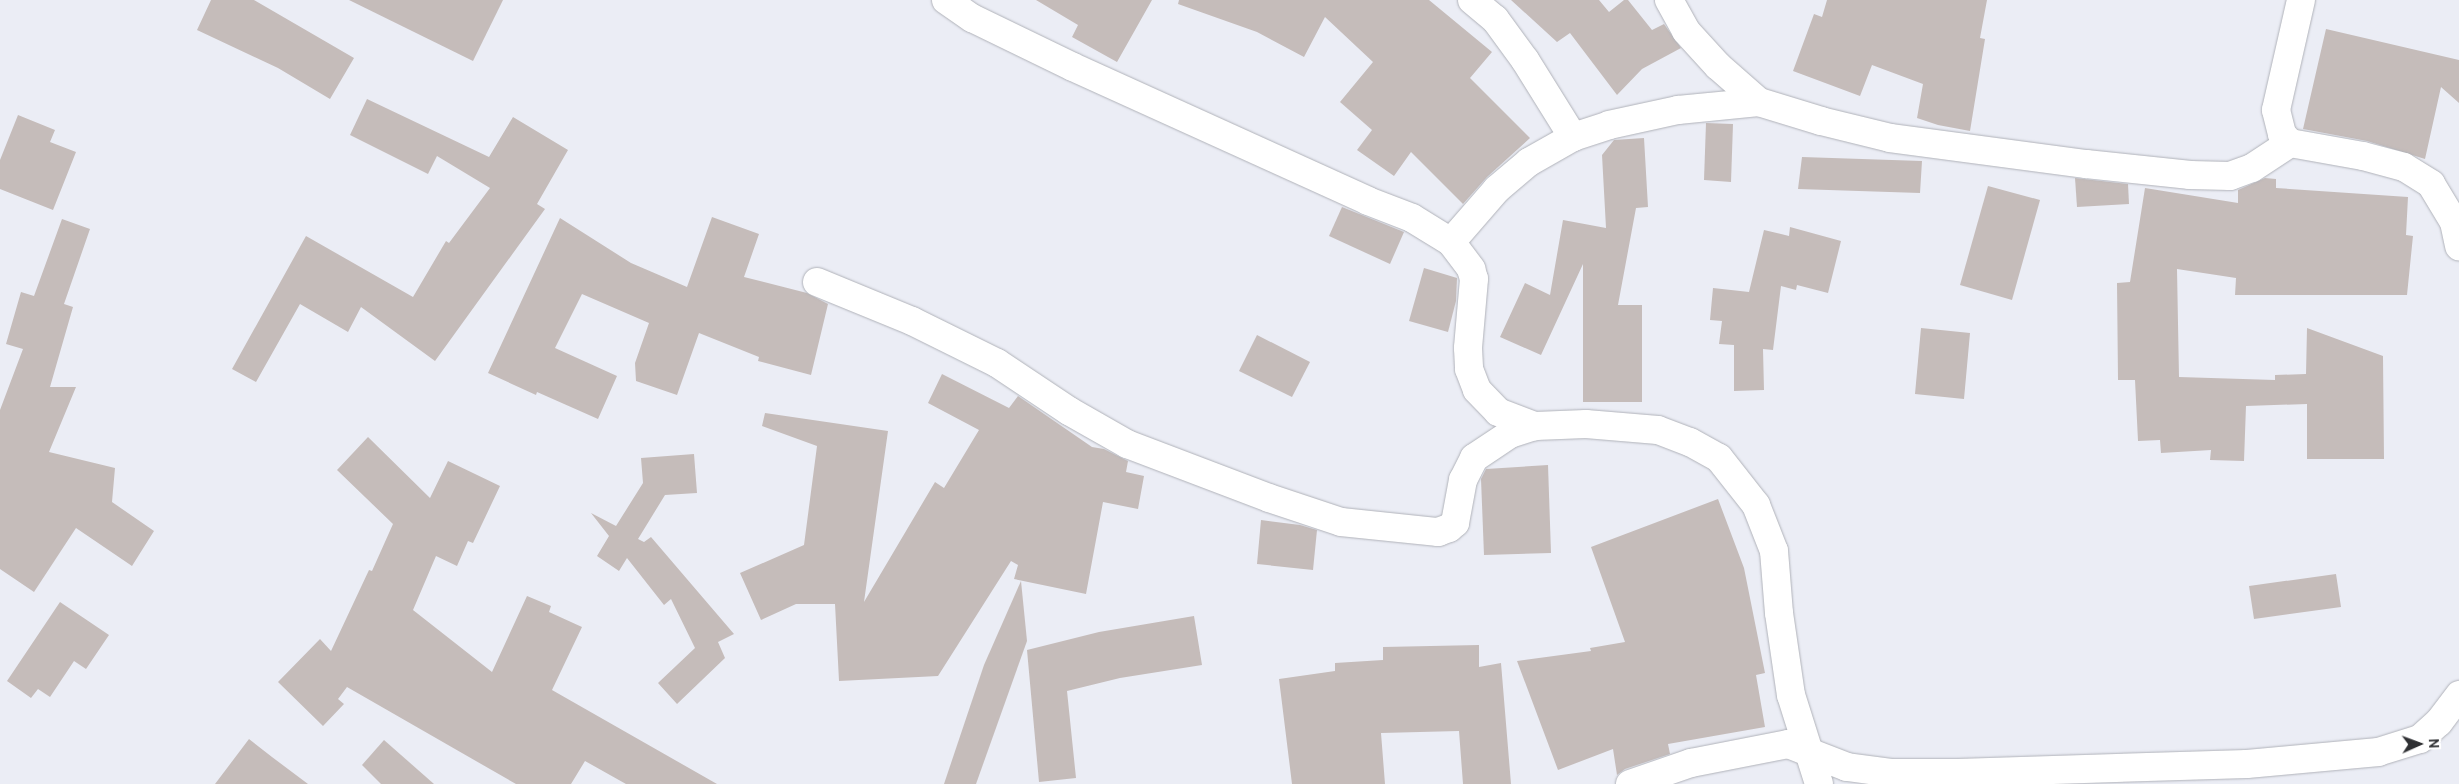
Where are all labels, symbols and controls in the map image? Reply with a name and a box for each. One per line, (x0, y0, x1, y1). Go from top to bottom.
north arrow (2394, 719, 2444, 769)
text: N (2425, 738, 2443, 749)

